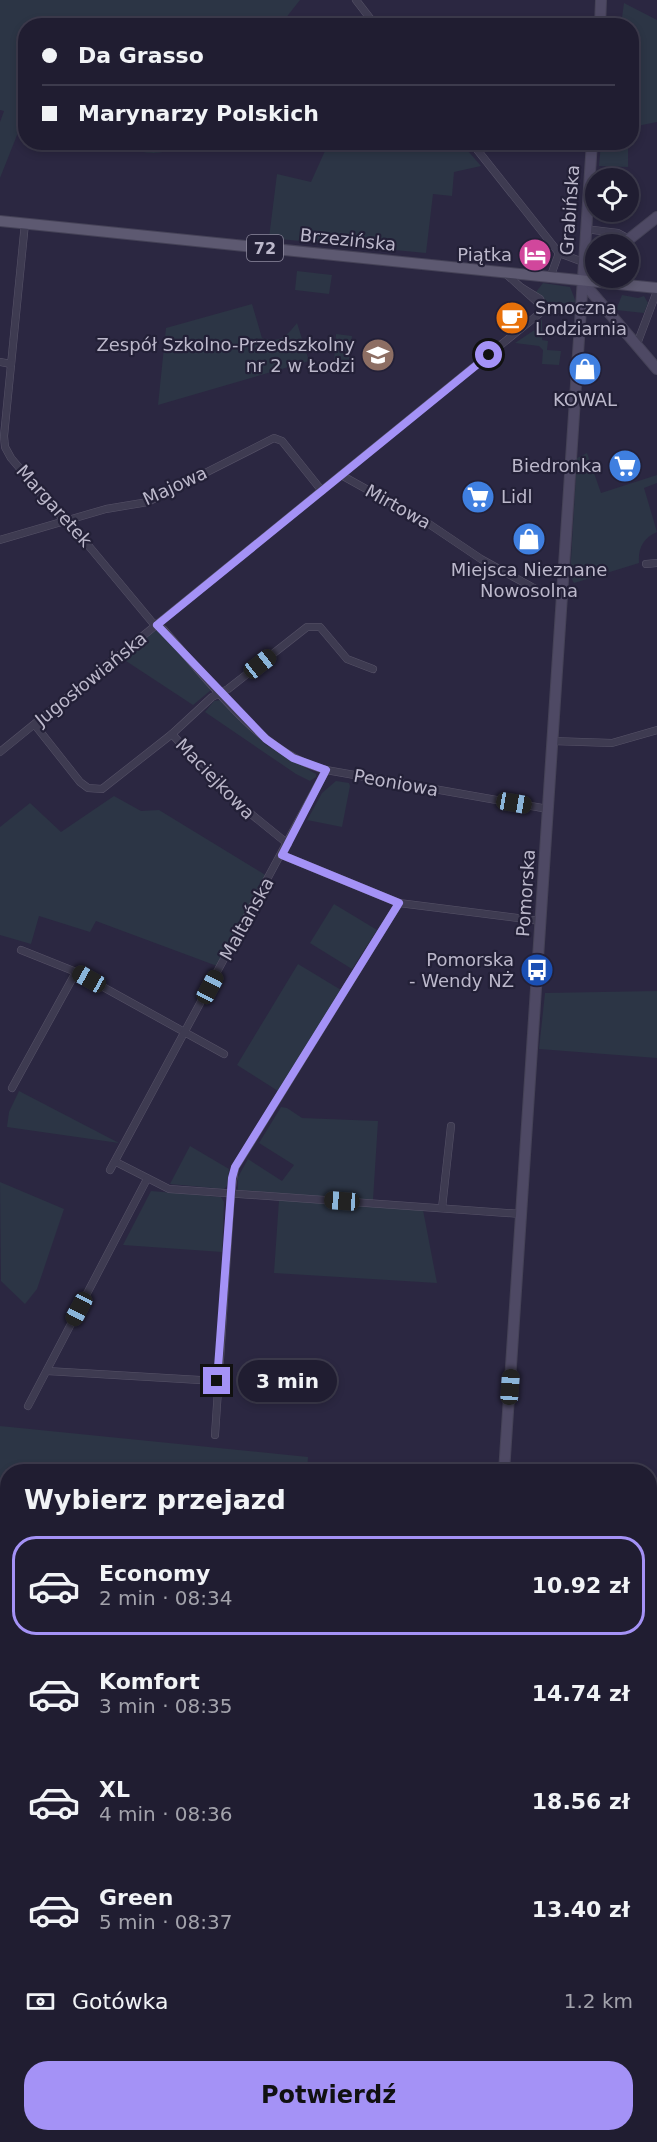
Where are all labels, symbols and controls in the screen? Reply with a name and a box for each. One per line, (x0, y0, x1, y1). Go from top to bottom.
text: Da Grasso (78, 43, 204, 68)
text: Marynarzy Polskich (78, 101, 319, 126)
street label: Grabińska (556, 164, 583, 256)
map controls (585, 168, 639, 288)
button: locate (585, 168, 639, 222)
street label: Brzezińska (299, 224, 397, 255)
button: layers (585, 234, 639, 288)
road number: 72 (247, 235, 283, 261)
hotel icon: Piątka (517, 237, 553, 273)
place label: Piątka (457, 244, 512, 265)
place label: Smoczna Lodziarnia (535, 297, 627, 339)
cafe icon: Smoczna Lodziarnia (494, 300, 530, 336)
place label: Zespół Szkolno-Przedszkolny nr 2 w Łodzi (96, 334, 355, 376)
school or university icon: Zespół Szkolno-Przedszkolny nr 2 w Łodzi (360, 337, 396, 373)
route start (475, 341, 502, 368)
shop icon: KOWAL (567, 351, 603, 387)
place label: KOWAL (553, 389, 617, 410)
supermarket icon: Biedronka (607, 448, 643, 484)
place label: Biedronka (512, 455, 602, 476)
street label: Margaretek (12, 460, 97, 551)
street label: Majowa (139, 462, 210, 510)
supermarket icon: Lidl (460, 479, 496, 515)
street label: Mirtowa (362, 480, 435, 533)
place label: Lidl (501, 486, 532, 507)
shop icon: Miejsca Nieznane Nowosolna (511, 521, 547, 557)
place label: Miejsca Nieznane Nowosolna (451, 559, 607, 601)
street label: Jugosłowiańska (30, 627, 151, 731)
car (240, 646, 280, 682)
street label: Maciejkowa (172, 734, 259, 823)
street label: Peoniowa (352, 765, 440, 800)
car (495, 791, 533, 815)
street label: Pomorska (512, 848, 539, 937)
street label: Maltańska (215, 874, 278, 964)
place label: Pomorska - Wendy NŻ (409, 949, 514, 991)
bus stop icon: Pomorska - Wendy NŻ (519, 952, 555, 988)
car (69, 962, 109, 996)
car (194, 967, 226, 1007)
car (323, 1191, 361, 1211)
car (63, 1289, 95, 1329)
callout: 3 min (238, 1360, 337, 1402)
route end (203, 1367, 230, 1394)
car (500, 1368, 520, 1406)
text: 3 min (256, 1369, 319, 1393)
text: Wybierz przejazd (24, 1484, 286, 1515)
icon: car (27, 1559, 81, 1613)
text: Economy (99, 1561, 210, 1586)
text: 10.92 zł (532, 1573, 630, 1598)
text: 2 min · 08:34 (99, 1586, 233, 1610)
icon: car (27, 1667, 81, 1721)
text: Komfort (99, 1669, 200, 1694)
text: 14.74 zł (532, 1681, 630, 1706)
text: 3 min · 08:35 (99, 1694, 233, 1718)
icon: car (27, 1775, 81, 1829)
text: XL (99, 1777, 130, 1802)
text: 18.56 zł (532, 1789, 630, 1814)
text: 4 min · 08:36 (99, 1802, 233, 1826)
icon: car (27, 1883, 81, 1937)
text: Green (99, 1885, 173, 1910)
text: 13.40 zł (532, 1897, 630, 1922)
text: 5 min · 08:37 (99, 1910, 233, 1934)
icon: cash (24, 1985, 57, 2018)
text: Gotówka (72, 1989, 168, 2014)
text: 1.2 km (564, 1989, 633, 2013)
button: Potwierdź (24, 2061, 633, 2130)

